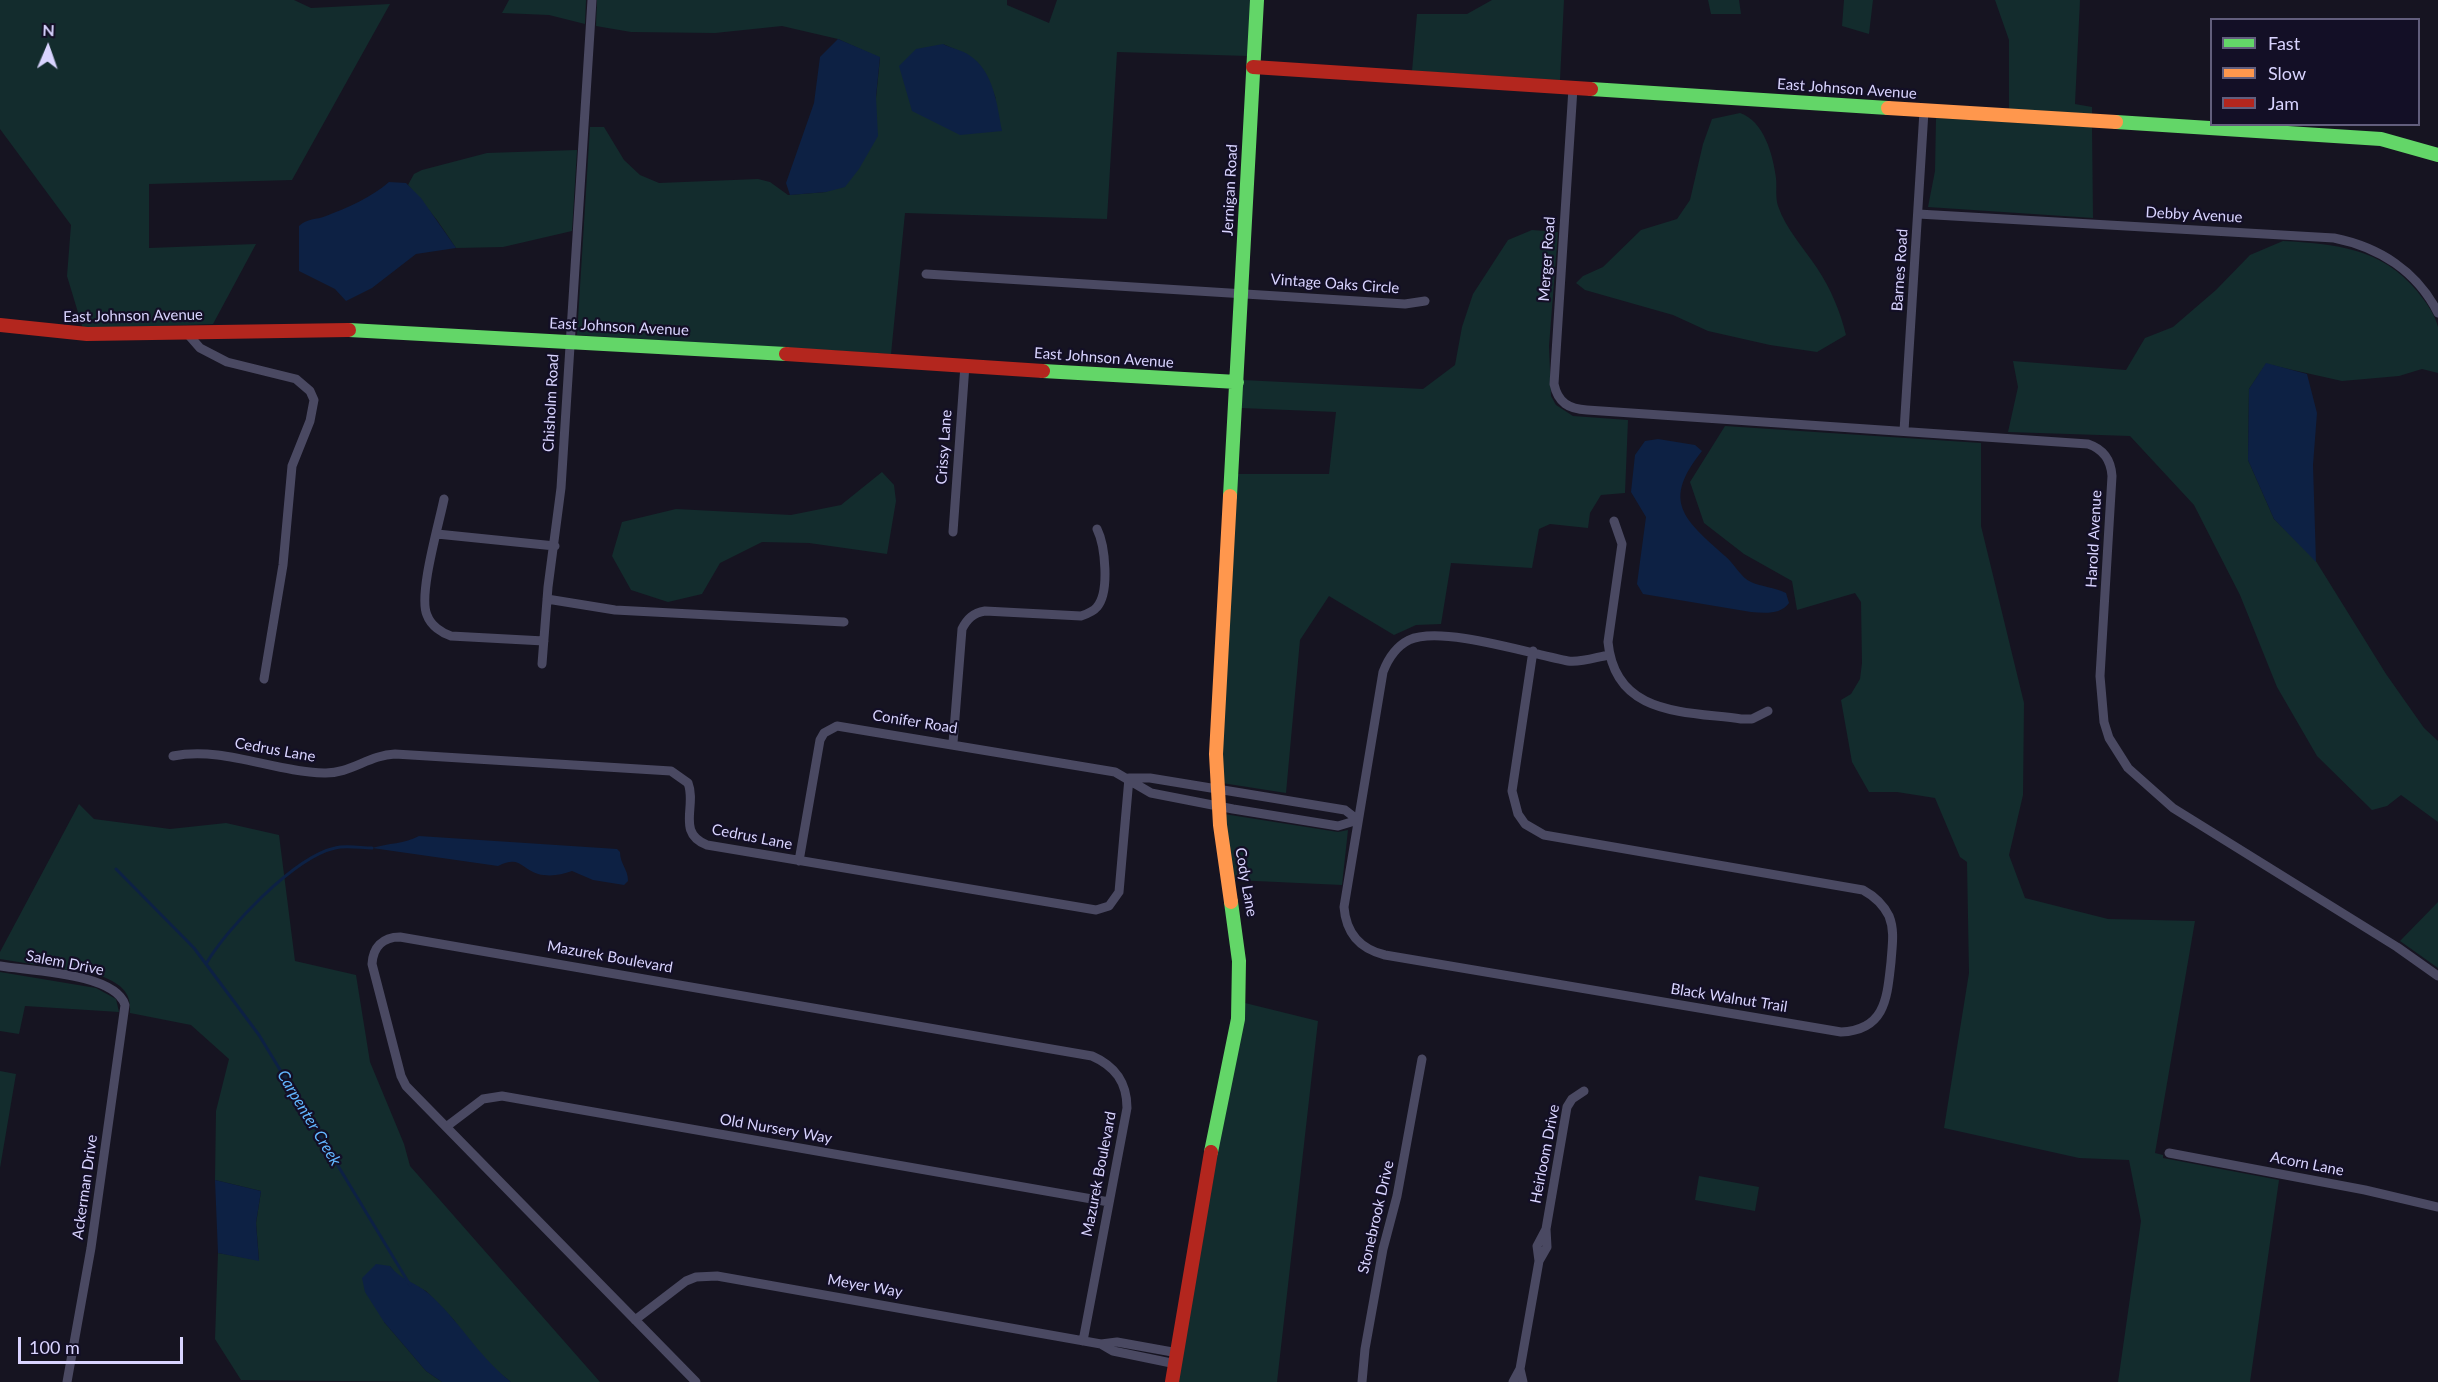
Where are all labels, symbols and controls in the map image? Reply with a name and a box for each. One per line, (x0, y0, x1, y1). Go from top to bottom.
north arrow (18, 18, 78, 78)
legend (2210, 18, 2420, 126)
text: N (42, 20, 55, 39)
text: Fast (2268, 32, 2300, 54)
text: Slow (2268, 62, 2306, 84)
street label: East Johnson Avenue (1777, 75, 1917, 103)
text: Jam (2268, 92, 2299, 114)
street label: Jernigan Road (1219, 144, 1241, 236)
street label: Debby Avenue (2145, 203, 2243, 227)
street label: Merger Road (1535, 216, 1559, 302)
street label: Barnes Road (1888, 228, 1912, 312)
street label: Vintage Oaks Circle (1270, 271, 1400, 297)
street label: East Johnson Avenue (63, 306, 203, 326)
street label: East Johnson Avenue (549, 314, 689, 340)
street label: East Johnson Avenue (1034, 344, 1174, 372)
street label: Chisholm Road (539, 353, 563, 453)
street label: Crissy Lane (932, 409, 956, 485)
street label: Harold Avenue (2082, 490, 2106, 588)
street label: Conifer Road (871, 706, 959, 738)
street label: Cedrus Lane (233, 734, 317, 766)
street label: Cedrus Lane (710, 820, 794, 854)
street label: Cody Lane (1231, 846, 1261, 918)
street label: Mazurek Boulevard (546, 937, 674, 977)
street label: Salem Drive (25, 947, 105, 979)
street label: Black Walnut Trail (1669, 980, 1789, 1016)
water label: Carpenter Creek (273, 1067, 345, 1169)
street label: Heirloom Drive (1527, 1103, 1563, 1205)
street label: Old Nursery Way (718, 1110, 834, 1148)
street label: Mazurek Boulevard (1078, 1110, 1120, 1238)
street label: Ackerman Drive (69, 1134, 101, 1240)
street label: Acorn Lane (2269, 1148, 2345, 1180)
street label: Stonebrook Drive (1354, 1159, 1398, 1275)
street label: Meyer Way (826, 1271, 904, 1301)
scale bar (21, 1325, 186, 1363)
text: 100 m (29, 1336, 80, 1358)

